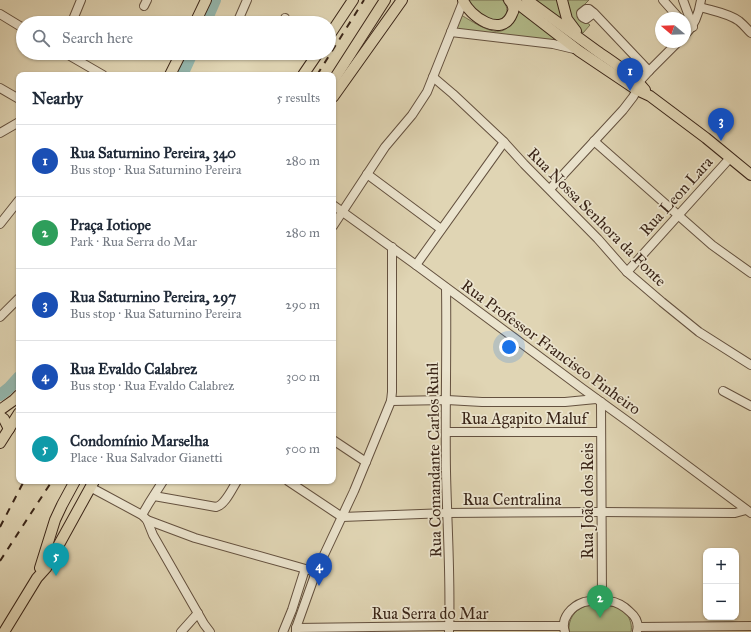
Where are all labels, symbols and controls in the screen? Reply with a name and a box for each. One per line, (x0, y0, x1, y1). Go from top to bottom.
north arrow (655, 12, 691, 48)
search box (16, 16, 336, 60)
icon: search (30, 27, 52, 49)
text: Search here (62, 29, 133, 47)
pin: 1 (617, 58, 643, 91)
text: Nearby (32, 88, 83, 109)
text: 5 results (276, 90, 320, 106)
pin: 3 (708, 108, 734, 141)
text: Rua Saturnino Pereira, 340 (70, 144, 236, 162)
street label: Rua Nossa Senhora da Fonte (524, 144, 671, 291)
street label: Rua Leon Lara (635, 152, 717, 239)
text: 1 (42, 153, 48, 169)
text: 280 m (285, 153, 320, 169)
text: Bus stop · Rua Saturnino Pereira (70, 162, 241, 178)
text: Praça Iotiope (70, 216, 151, 234)
text: 2 (42, 225, 48, 241)
text: 280 m (285, 225, 320, 241)
text: Park · Rua Serra do Mar (70, 234, 197, 250)
street label: Rua Professor Francisco Pinheiro (458, 275, 644, 419)
text: Rua Saturnino Pereira, 297 (70, 288, 236, 306)
text: 3 (42, 297, 48, 313)
text: 290 m (285, 297, 320, 313)
text: Bus stop · Rua Saturnino Pereira (70, 306, 241, 322)
your location (499, 337, 519, 357)
text: Rua Evaldo Calabrez (70, 360, 197, 378)
street label: Rua Comandante Carlos Ruhl (423, 362, 445, 558)
text: 4 (41, 369, 49, 385)
text: 300 m (286, 369, 320, 385)
text: Bus stop · Rua Evaldo Calabrez (70, 378, 234, 394)
street label: Rua Agapito Maluf (461, 409, 590, 429)
text: Condomínio Marselha (70, 432, 209, 450)
text: 5 (42, 441, 48, 457)
text: 500 m (285, 441, 320, 457)
street label: Rua João dos Reis (578, 443, 598, 559)
text: Place · Rua Salvador Gianetti (70, 450, 223, 466)
street label: Rua Centralina (463, 490, 562, 509)
pin: 5 (43, 543, 69, 576)
map controls (703, 548, 739, 620)
button: + (703, 548, 739, 584)
pin: 4 (306, 553, 332, 586)
button: − (703, 584, 739, 620)
pin: 2 (587, 585, 613, 618)
street label: Rua Serra do Mar (372, 604, 488, 623)

